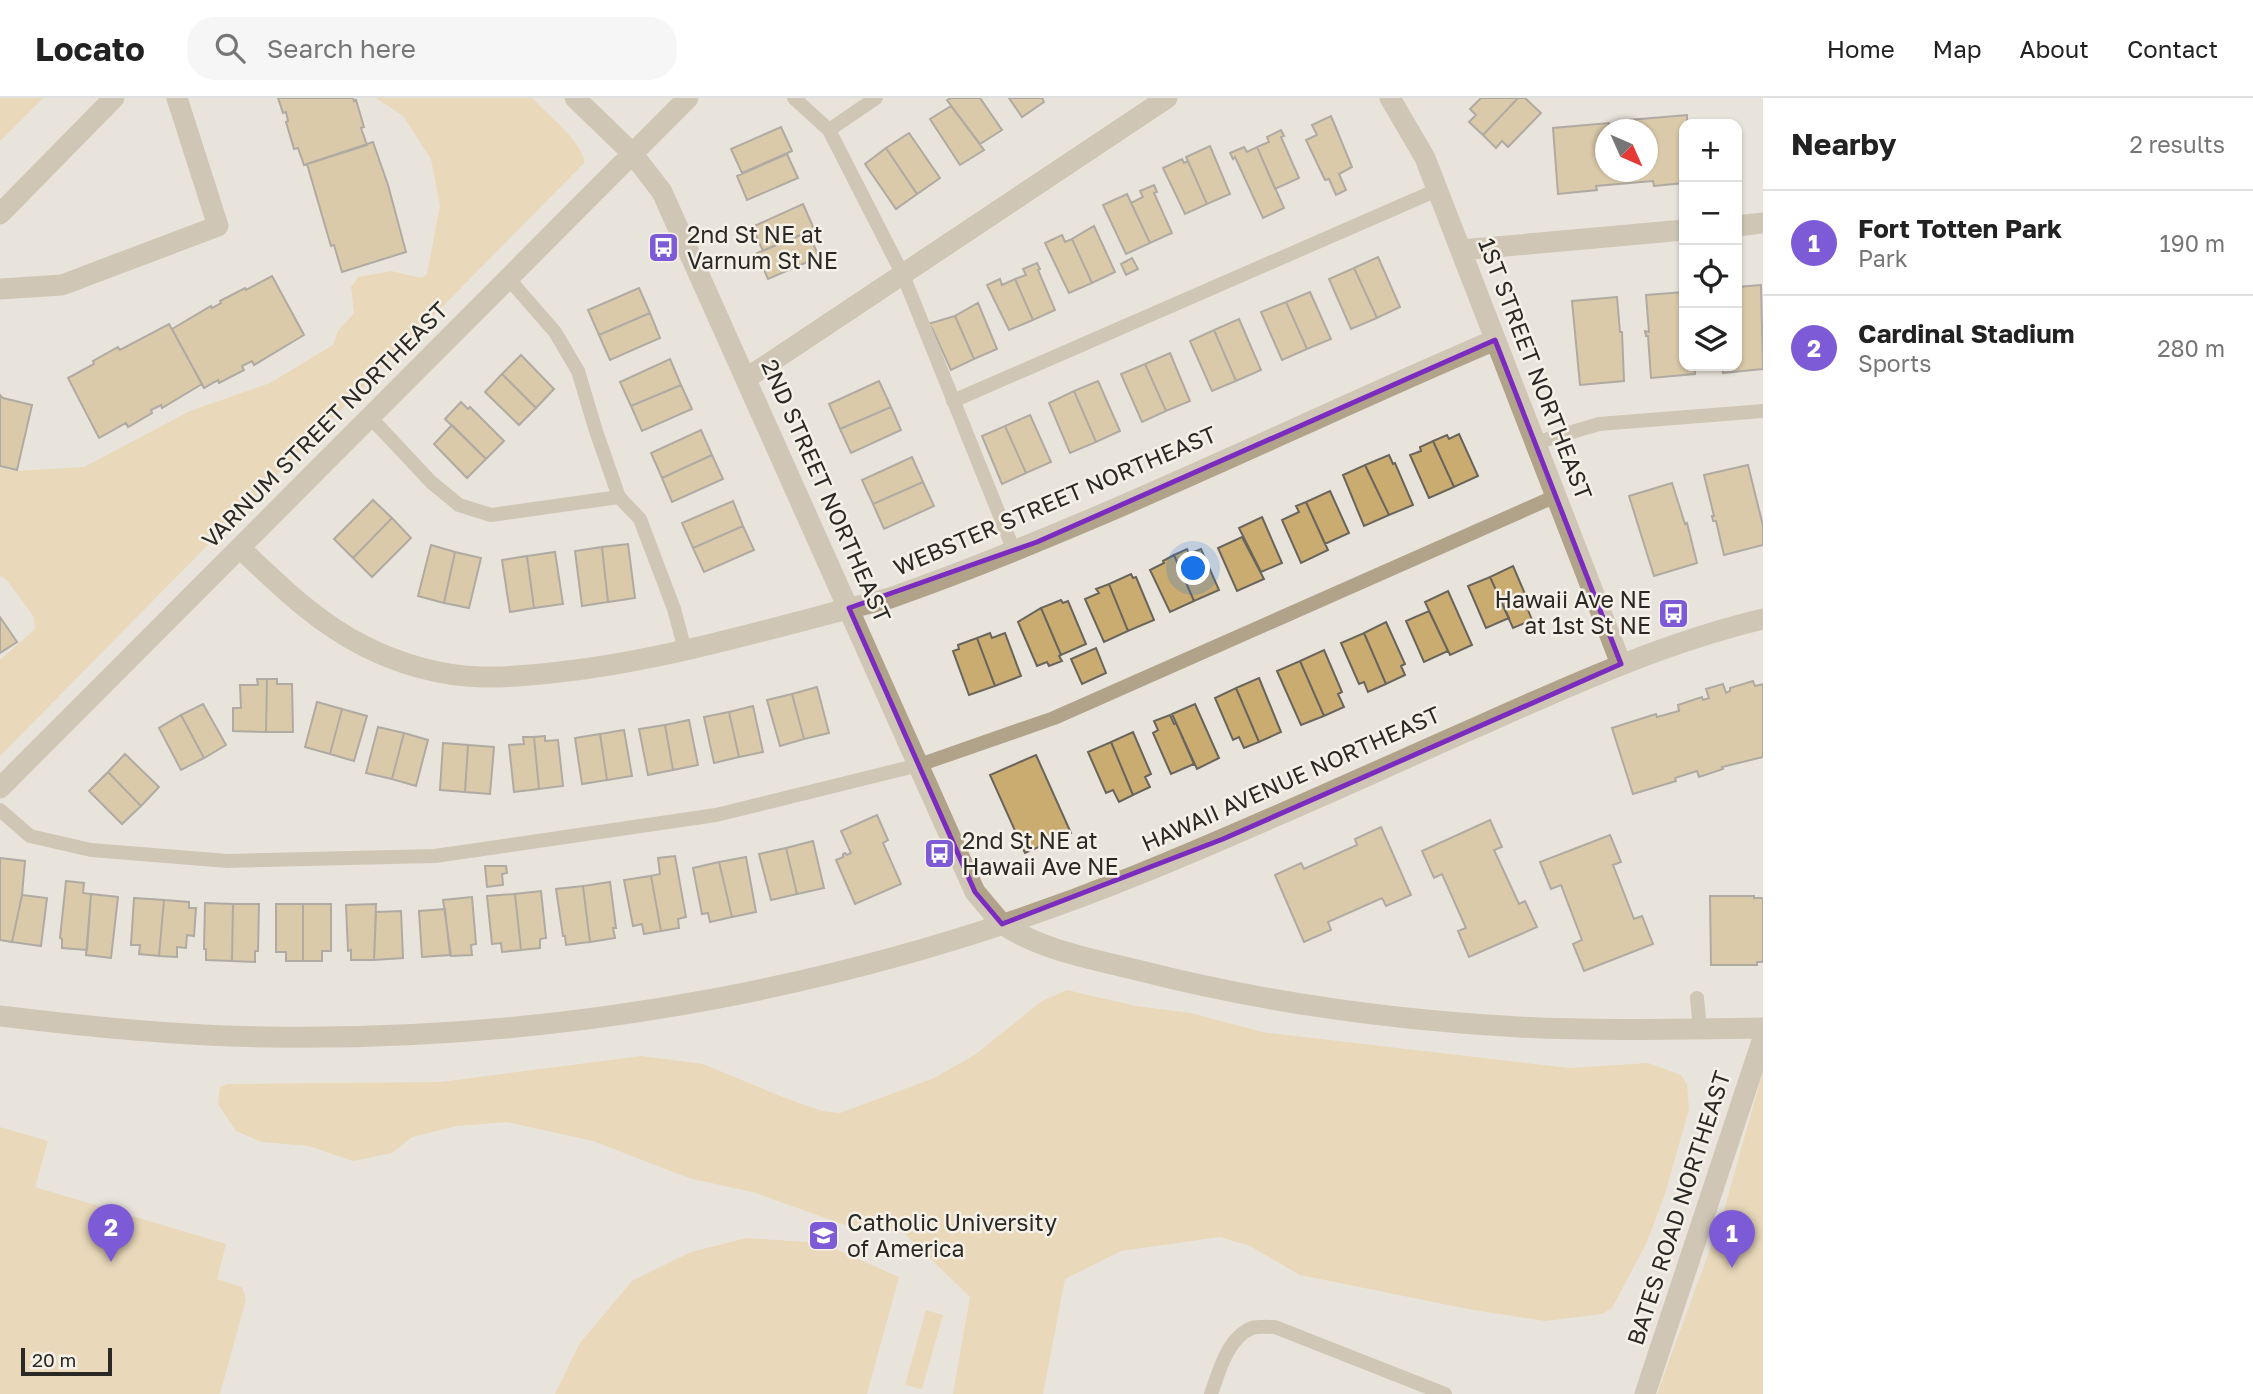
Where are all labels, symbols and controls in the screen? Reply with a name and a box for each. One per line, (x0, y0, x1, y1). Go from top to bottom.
search box (187, 17, 677, 80)
text: Locato (35, 29, 145, 68)
icon: search (211, 29, 249, 67)
text: Search here (267, 33, 416, 64)
text: Home (1827, 34, 1895, 63)
text: Map (1933, 34, 1982, 63)
text: About (2020, 34, 2089, 63)
text: Contact (2127, 34, 2218, 63)
north arrow (1595, 119, 1658, 182)
map controls (1679, 119, 1742, 371)
button: + (1679, 119, 1742, 182)
text: Nearby (1791, 126, 1896, 162)
text: 2 results (2129, 130, 2225, 158)
button: − (1679, 182, 1742, 245)
text: Fort Totten Park (1858, 213, 2062, 244)
place label: 2nd St NE at Varnum St NE (687, 220, 838, 274)
text: 1 (1808, 229, 1820, 257)
text: 190 m (2160, 229, 2225, 257)
bus stop icon: 2nd St NE at Varnum St NE (647, 231, 681, 265)
street label: 1ST STREET NORTHEAST (1473, 234, 1599, 503)
text: Park (1858, 244, 1908, 272)
button: locate (1679, 245, 1742, 308)
street label: VARNUM STREET NORTHEAST (195, 295, 453, 553)
button: layers (1679, 308, 1742, 371)
text: Cardinal Stadium (1858, 318, 2074, 349)
text: 2 (1807, 334, 1821, 362)
text: 280 m (2157, 334, 2225, 362)
text: Sports (1858, 349, 1932, 377)
street label: 2ND STREET NORTHEAST (756, 355, 898, 626)
street label: WEBSTER STREET NORTHEAST (889, 419, 1220, 581)
your location (1176, 551, 1210, 585)
place label: Hawaii Ave NE at 1st St NE (1494, 585, 1651, 639)
bus stop icon: Hawaii Ave NE at 1st St NE (1657, 596, 1691, 630)
street label: HAWAII AVENUE NORTHEAST (1137, 699, 1444, 857)
place label: 2nd St NE at Hawaii Ave NE (962, 826, 1119, 880)
bus stop icon: 2nd St NE at Hawaii Ave NE (922, 837, 956, 871)
street label: BATES ROAD NORTHEAST (1620, 1067, 1736, 1348)
pin: 2 (88, 1204, 134, 1262)
place label: Catholic University of America (847, 1208, 1057, 1262)
pin: 1 (1709, 1210, 1755, 1268)
school or university icon: Catholic University of America (807, 1219, 841, 1253)
scale bar (21, 1345, 112, 1377)
text: 20 m (32, 1348, 76, 1371)

